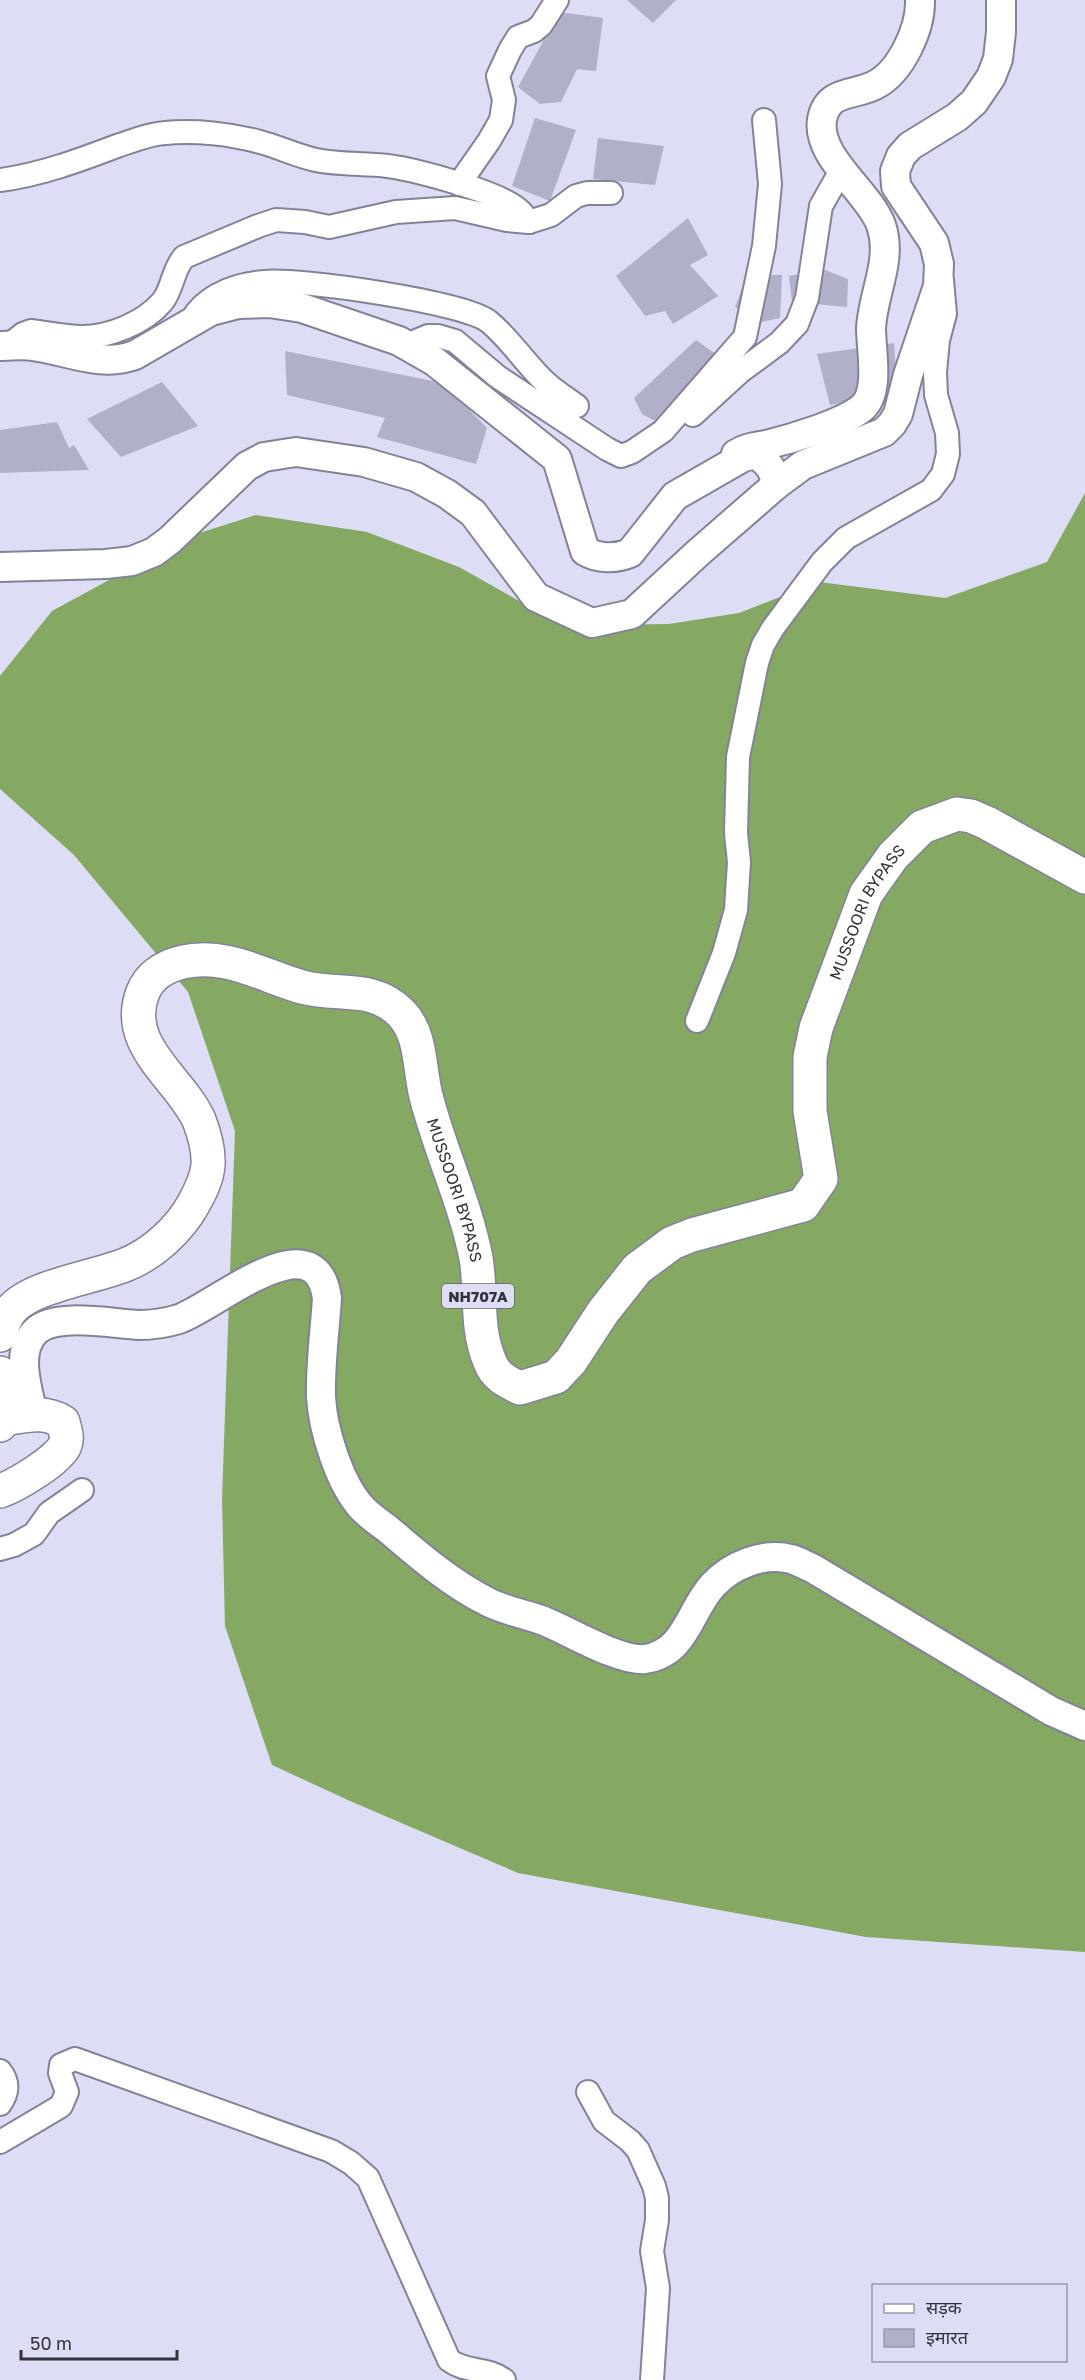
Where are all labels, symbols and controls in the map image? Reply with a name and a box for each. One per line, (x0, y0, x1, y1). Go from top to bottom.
street label: MUSSOORI BYPASS (825, 840, 909, 983)
street label: MUSSOORI BYPASS (423, 1115, 487, 1264)
road number: NH707A (442, 1284, 514, 1308)
legend (872, 2284, 1067, 2362)
text: सड़क (926, 2296, 963, 2318)
scale bar (21, 2323, 177, 2361)
text: इमारत (926, 2326, 969, 2348)
text: 50 m (30, 2332, 72, 2354)

